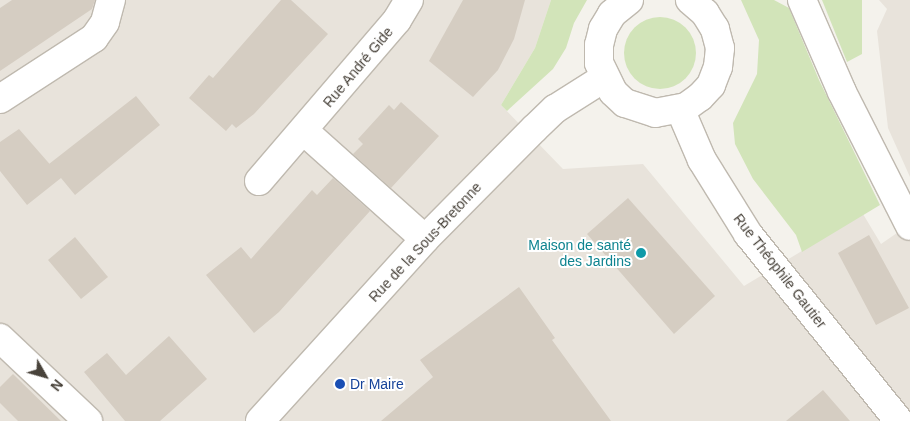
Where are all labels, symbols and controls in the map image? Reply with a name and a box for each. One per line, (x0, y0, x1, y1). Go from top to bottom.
street label: Rue André Gide (319, 23, 397, 111)
street label: Rue de la Sous-Bretonne (365, 179, 485, 305)
street label: Rue Théophile Gautier (730, 210, 830, 332)
place label: Maison de santé des Jardins (528, 237, 631, 270)
marker: Maison de santé des Jardins (635, 247, 647, 259)
north arrow (20, 351, 70, 401)
text: N (47, 376, 66, 394)
place label: Dr Maire (350, 376, 404, 392)
marker: Dr Maire (334, 378, 346, 390)

